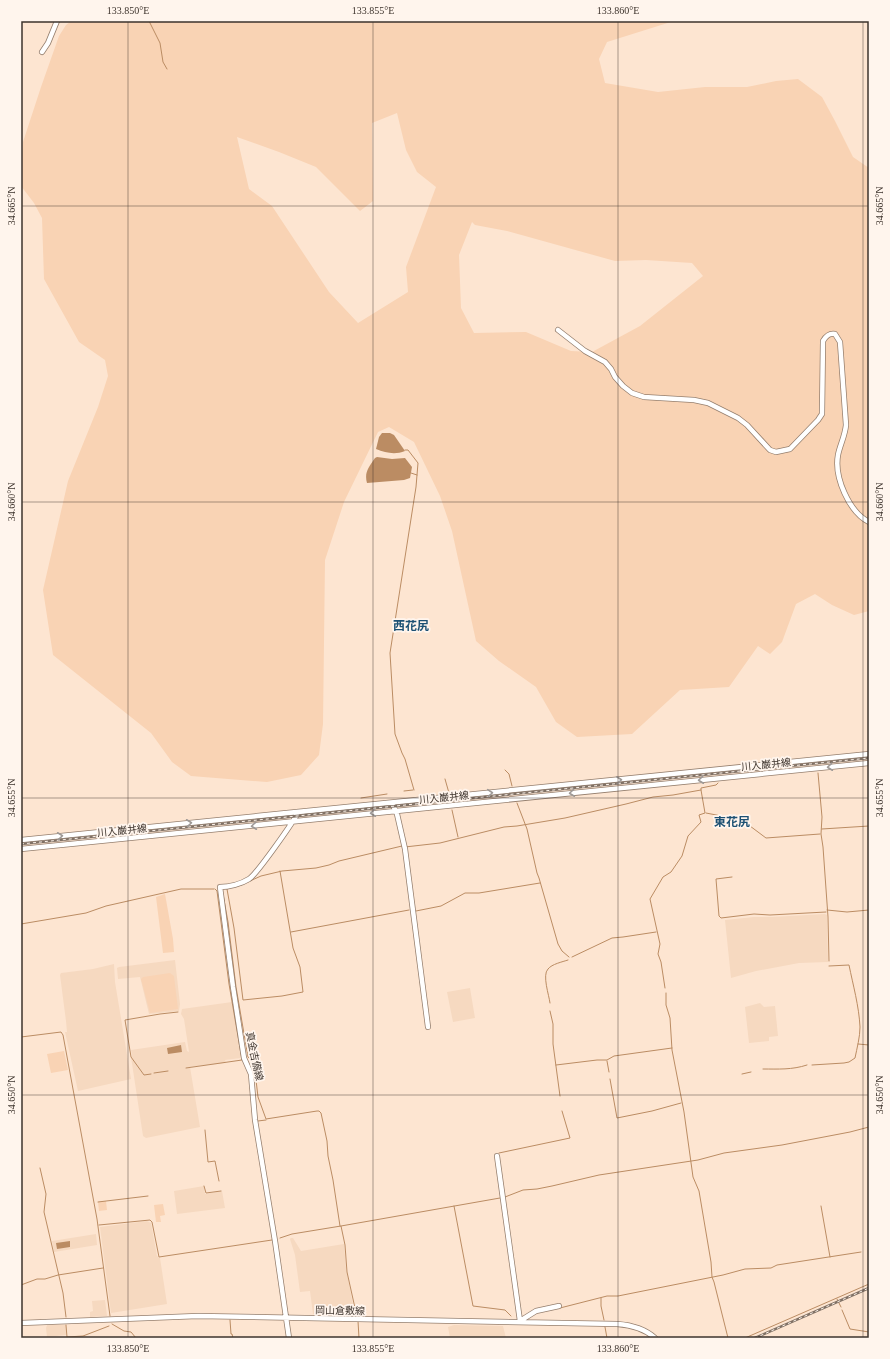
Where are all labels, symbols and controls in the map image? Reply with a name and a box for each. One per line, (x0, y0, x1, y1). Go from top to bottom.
text: 133.850°E (107, 5, 149, 16)
text: 133.855°E (352, 5, 394, 16)
text: 133.860°E (597, 5, 639, 16)
text: 34.665°N (6, 187, 17, 225)
text: 34.665°N (874, 187, 885, 225)
text: 34.660°N (6, 483, 17, 521)
text: 34.660°N (874, 483, 885, 521)
district label: 西花尻 (393, 619, 429, 633)
street label: 川入巌井線 (741, 756, 791, 773)
one-way arrow (827, 762, 833, 771)
one-way arrow (698, 775, 704, 784)
one-way arrow (616, 776, 623, 785)
text: 34.655°N (6, 779, 17, 817)
text: 34.655°N (874, 779, 885, 817)
street label: 川入巌井線 (419, 789, 469, 806)
one-way arrow (487, 789, 493, 798)
one-way arrow (569, 789, 575, 798)
one-way arrow (370, 809, 376, 818)
district label: 東花尻 (714, 815, 750, 829)
one-way arrow (186, 819, 192, 828)
one-way arrow (251, 821, 257, 830)
street label: 川入巌井線 (97, 822, 147, 839)
one-way arrow (57, 832, 63, 841)
street label: 真金吉備線 (244, 1031, 265, 1082)
text: 34.650°N (6, 1076, 17, 1114)
text: 34.650°N (874, 1076, 885, 1114)
street label: 岡山倉敷線 (315, 1305, 365, 1316)
text: 133.850°E (107, 1343, 149, 1354)
text: 133.855°E (352, 1343, 394, 1354)
text: 133.860°E (597, 1343, 639, 1354)

